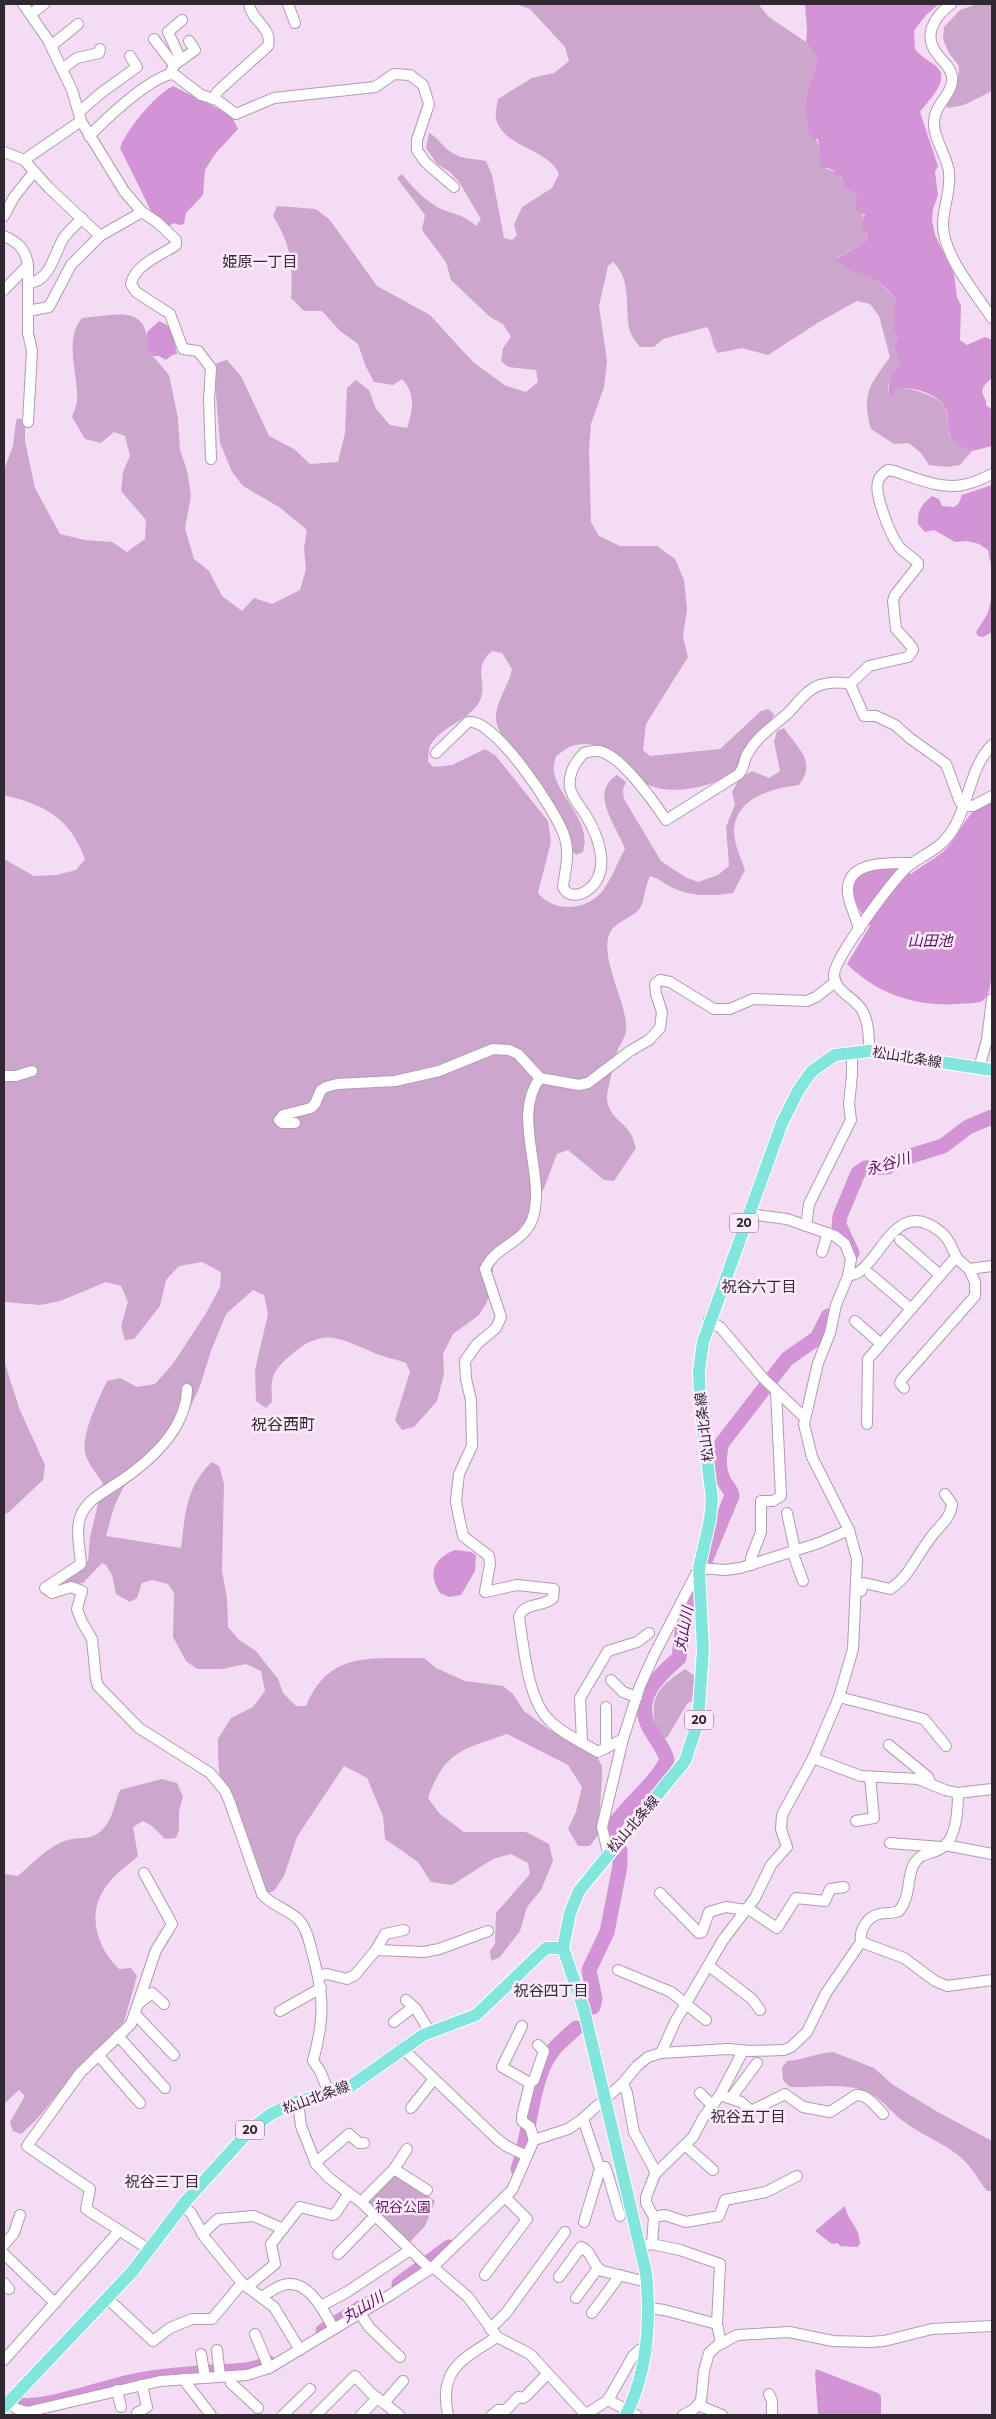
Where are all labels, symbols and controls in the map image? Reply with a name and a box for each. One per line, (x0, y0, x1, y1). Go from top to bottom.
district label: 姫原一丁目 (222, 252, 298, 271)
water label: 山田池 (907, 931, 954, 950)
street label: 松山北条線 (871, 1043, 943, 1071)
water label: 永谷川 (864, 1148, 914, 1179)
road number: 20 (730, 1214, 758, 1232)
district label: 祝谷六丁目 (721, 1277, 797, 1296)
street label: 松山北条線 (691, 1391, 717, 1463)
district label: 祝谷西町 (251, 1415, 315, 1434)
water label: 丸山川 (670, 1603, 697, 1653)
road number: 20 (685, 1710, 713, 1730)
street label: 松山北条線 (603, 1792, 663, 1856)
district label: 祝谷四丁目 (513, 1981, 589, 2000)
street label: 松山北条線 (280, 2077, 352, 2117)
district label: 祝谷五丁目 (710, 2107, 786, 2126)
road number: 20 (236, 2120, 264, 2140)
district label: 祝谷三丁目 (124, 2172, 200, 2191)
park label: 祝谷公園 (375, 2198, 431, 2216)
water label: 丸山川 (339, 2286, 389, 2326)

